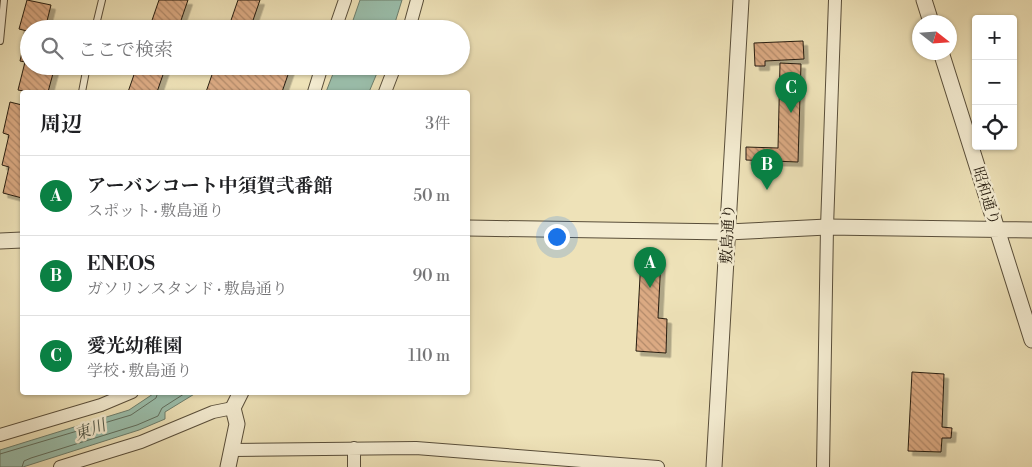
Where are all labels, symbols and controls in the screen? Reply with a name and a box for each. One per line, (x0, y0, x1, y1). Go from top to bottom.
north arrow (912, 15, 957, 60)
map controls (972, 15, 1017, 150)
button: + (972, 15, 1017, 60)
search box (20, 20, 470, 75)
icon: search (38, 34, 66, 62)
text: ここで検索 (78, 38, 173, 62)
button: − (972, 60, 1017, 105)
pin: C (775, 72, 807, 113)
button: locate (972, 105, 1017, 150)
text: 周辺 (40, 112, 82, 138)
text: 3件 (425, 114, 450, 134)
pin: B (751, 149, 783, 190)
street label: 昭和通り (968, 165, 1004, 227)
text: アーバンコート中須賀弐番館 (87, 174, 332, 198)
text: A (50, 186, 62, 206)
text: 50 m (413, 186, 450, 206)
text: スポット · 敷島通り (87, 201, 224, 221)
street label: 敷島通り (717, 204, 739, 264)
your location (544, 224, 570, 250)
pin: A (634, 247, 666, 288)
text: ENEOS (87, 252, 155, 276)
text: B (50, 266, 62, 286)
text: 90 m (412, 266, 450, 286)
text: ガソリンスタンド · 敷島通り (87, 279, 288, 299)
text: 愛光幼稚園 (87, 334, 182, 358)
text: C (50, 346, 62, 366)
text: 110 m (408, 346, 450, 366)
text: 学校 · 敷島通り (87, 361, 192, 381)
water label: 東川 (72, 414, 110, 445)

